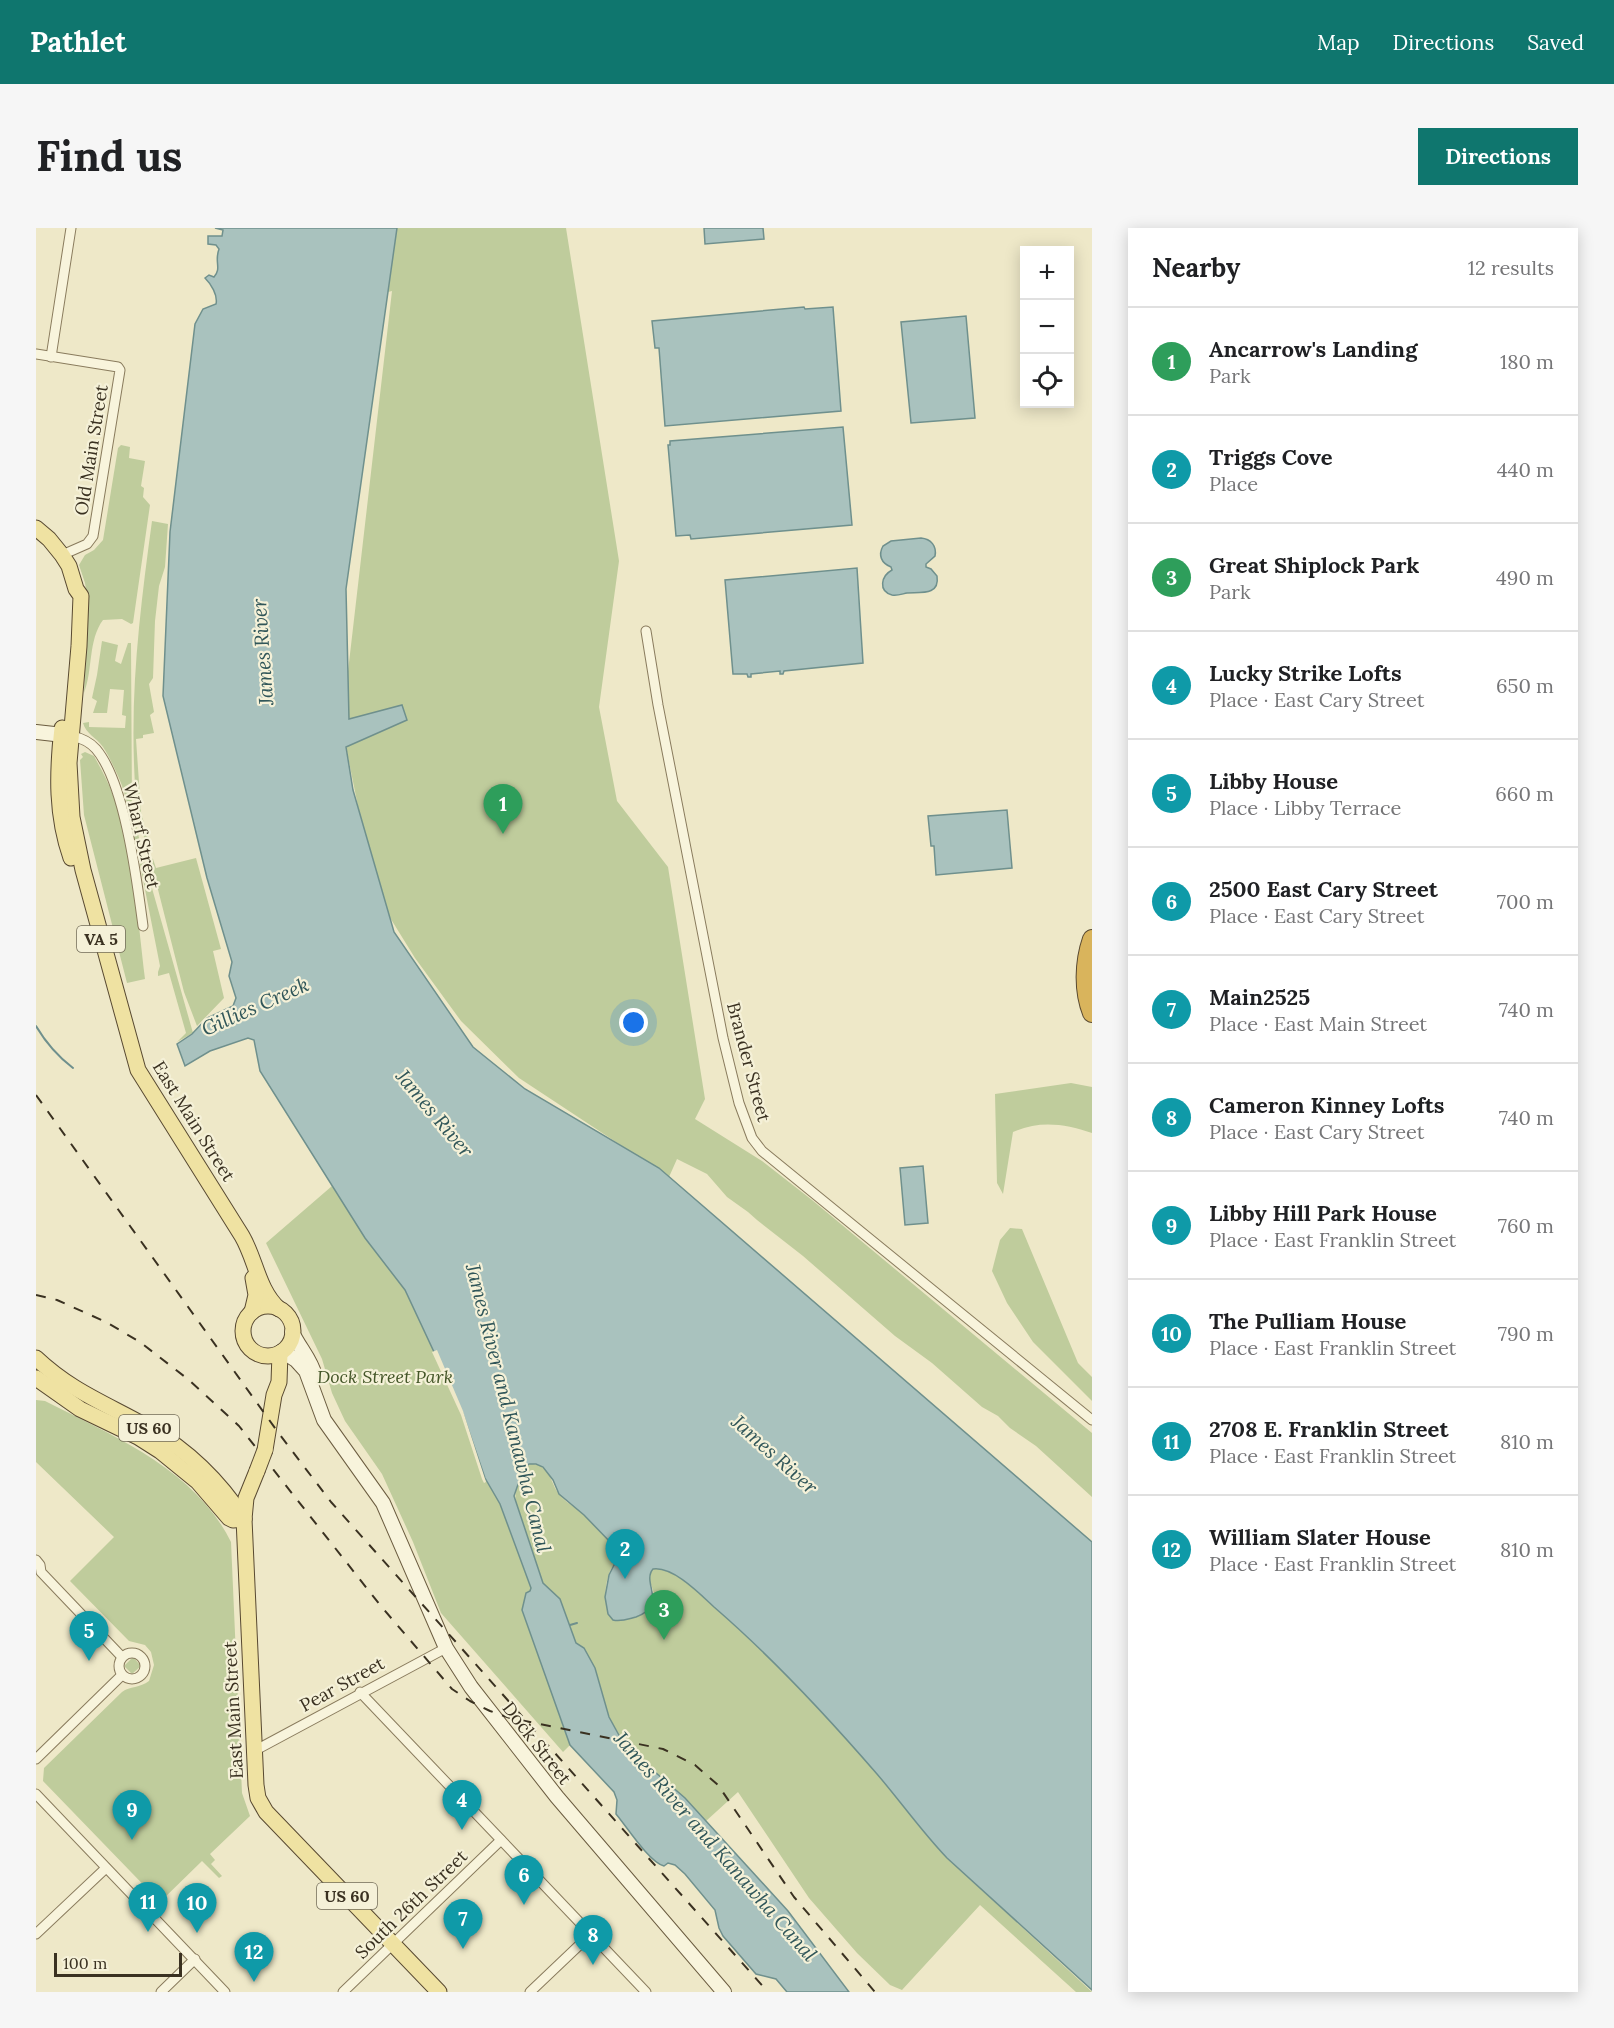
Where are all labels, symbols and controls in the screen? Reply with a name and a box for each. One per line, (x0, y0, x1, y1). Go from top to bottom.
text: Pathlet (30, 24, 127, 60)
text: Map (1317, 29, 1360, 56)
text: Directions (1393, 29, 1494, 56)
text: Saved (1527, 29, 1584, 56)
button: Directions (1418, 128, 1578, 185)
text: Find us (36, 129, 182, 183)
map controls (1020, 246, 1074, 408)
button: + (1020, 246, 1074, 300)
text: Nearby (1152, 251, 1240, 284)
text: 12 results (1468, 255, 1554, 280)
button: − (1020, 300, 1074, 354)
text: Ancarrow's Landing (1209, 335, 1417, 363)
text: 1 (1167, 349, 1176, 374)
text: 180 m (1500, 349, 1554, 374)
button: locate (1020, 354, 1074, 408)
text: Park (1209, 363, 1251, 388)
street label: Old Main Street (69, 383, 113, 517)
text: Triggs Cove (1209, 443, 1333, 471)
text: 2 (1166, 457, 1177, 482)
text: 440 m (1497, 457, 1554, 482)
text: Place (1209, 471, 1258, 496)
text: Great Shiplock Park (1209, 551, 1419, 579)
text: 3 (1166, 565, 1177, 590)
text: 490 m (1496, 565, 1554, 590)
text: Park (1209, 579, 1251, 604)
water label: James River (246, 597, 278, 707)
text: Lucky Strike Lofts (1209, 659, 1402, 687)
text: 4 (1166, 673, 1177, 698)
text: 650 m (1496, 673, 1554, 698)
text: Place · East Cary Street (1209, 687, 1425, 712)
text: Libby House (1209, 767, 1338, 795)
street label: Wharf Street (119, 781, 165, 891)
text: 5 (1166, 781, 1177, 806)
text: 660 m (1495, 781, 1554, 806)
pin: 1 (484, 784, 522, 834)
text: Place · Libby Terrace (1209, 795, 1401, 820)
text: 2500 East Cary Street (1209, 875, 1438, 903)
text: 6 (1166, 889, 1177, 914)
text: 700 m (1497, 889, 1554, 914)
text: Place · East Cary Street (1209, 903, 1425, 928)
road number: VA 5 (77, 926, 125, 952)
water label: Gillies Creek (197, 971, 313, 1041)
text: Main2525 (1209, 983, 1310, 1011)
text: 7 (1167, 997, 1176, 1022)
text: 740 m (1499, 997, 1554, 1022)
street label: Brander Street (722, 1000, 776, 1124)
your location (619, 1008, 648, 1037)
text: Place · East Main Street (1209, 1011, 1427, 1036)
street label: East Main Street (148, 1056, 240, 1186)
water label: James River (390, 1063, 480, 1163)
text: Cameron Kinney Lofts (1209, 1091, 1445, 1119)
text: 8 (1166, 1105, 1177, 1130)
text: 740 m (1499, 1105, 1554, 1130)
text: Place · East Cary Street (1209, 1119, 1425, 1144)
text: Libby Hill Park House (1209, 1199, 1437, 1227)
text: 9 (1166, 1213, 1177, 1238)
text: 760 m (1498, 1213, 1554, 1238)
text: Place · East Franklin Street (1209, 1227, 1456, 1252)
water label: James River and Kanawha Canal (461, 1260, 557, 1555)
text: The Pulliam House (1209, 1307, 1406, 1335)
text: 10 (1161, 1321, 1182, 1346)
text: 790 m (1498, 1321, 1554, 1346)
text: Place · East Franklin Street (1209, 1335, 1456, 1360)
park label: Dock Street Park (317, 1365, 453, 1388)
water label: James River (726, 1408, 824, 1500)
road number: US 60 (119, 1415, 179, 1441)
text: 2708 E. Franklin Street (1209, 1415, 1448, 1443)
text: 11 (1163, 1429, 1180, 1454)
text: 810 m (1500, 1429, 1554, 1454)
text: Place · East Franklin Street (1209, 1443, 1456, 1468)
text: William Slater House (1209, 1523, 1431, 1551)
pin: 2 (606, 1530, 644, 1579)
text: 12 (1162, 1537, 1181, 1562)
text: 810 m (1500, 1537, 1554, 1562)
text: Place · East Franklin Street (1209, 1551, 1456, 1576)
pin: 3 (644, 1590, 684, 1640)
pin: 5 (70, 1612, 108, 1661)
street label: East Main Street (218, 1640, 248, 1780)
street label: Pear Street (296, 1651, 388, 1717)
street label: Dock Street (497, 1697, 577, 1789)
water label: James River and Kanawha Canal (609, 1725, 823, 1966)
pin: 4 (442, 1780, 482, 1830)
pin: 9 (112, 1790, 152, 1840)
street label: South 26th Street (350, 1844, 472, 1964)
pin: 6 (504, 1856, 544, 1905)
pin: 11 (128, 1882, 168, 1932)
road number: US 60 (317, 1883, 377, 1909)
pin: 10 (178, 1884, 216, 1933)
pin: 7 (444, 1900, 482, 1949)
pin: 8 (574, 1916, 612, 1965)
pin: 12 (234, 1932, 274, 1982)
scale bar (54, 1950, 182, 1978)
text: 100 m (63, 1953, 107, 1973)

